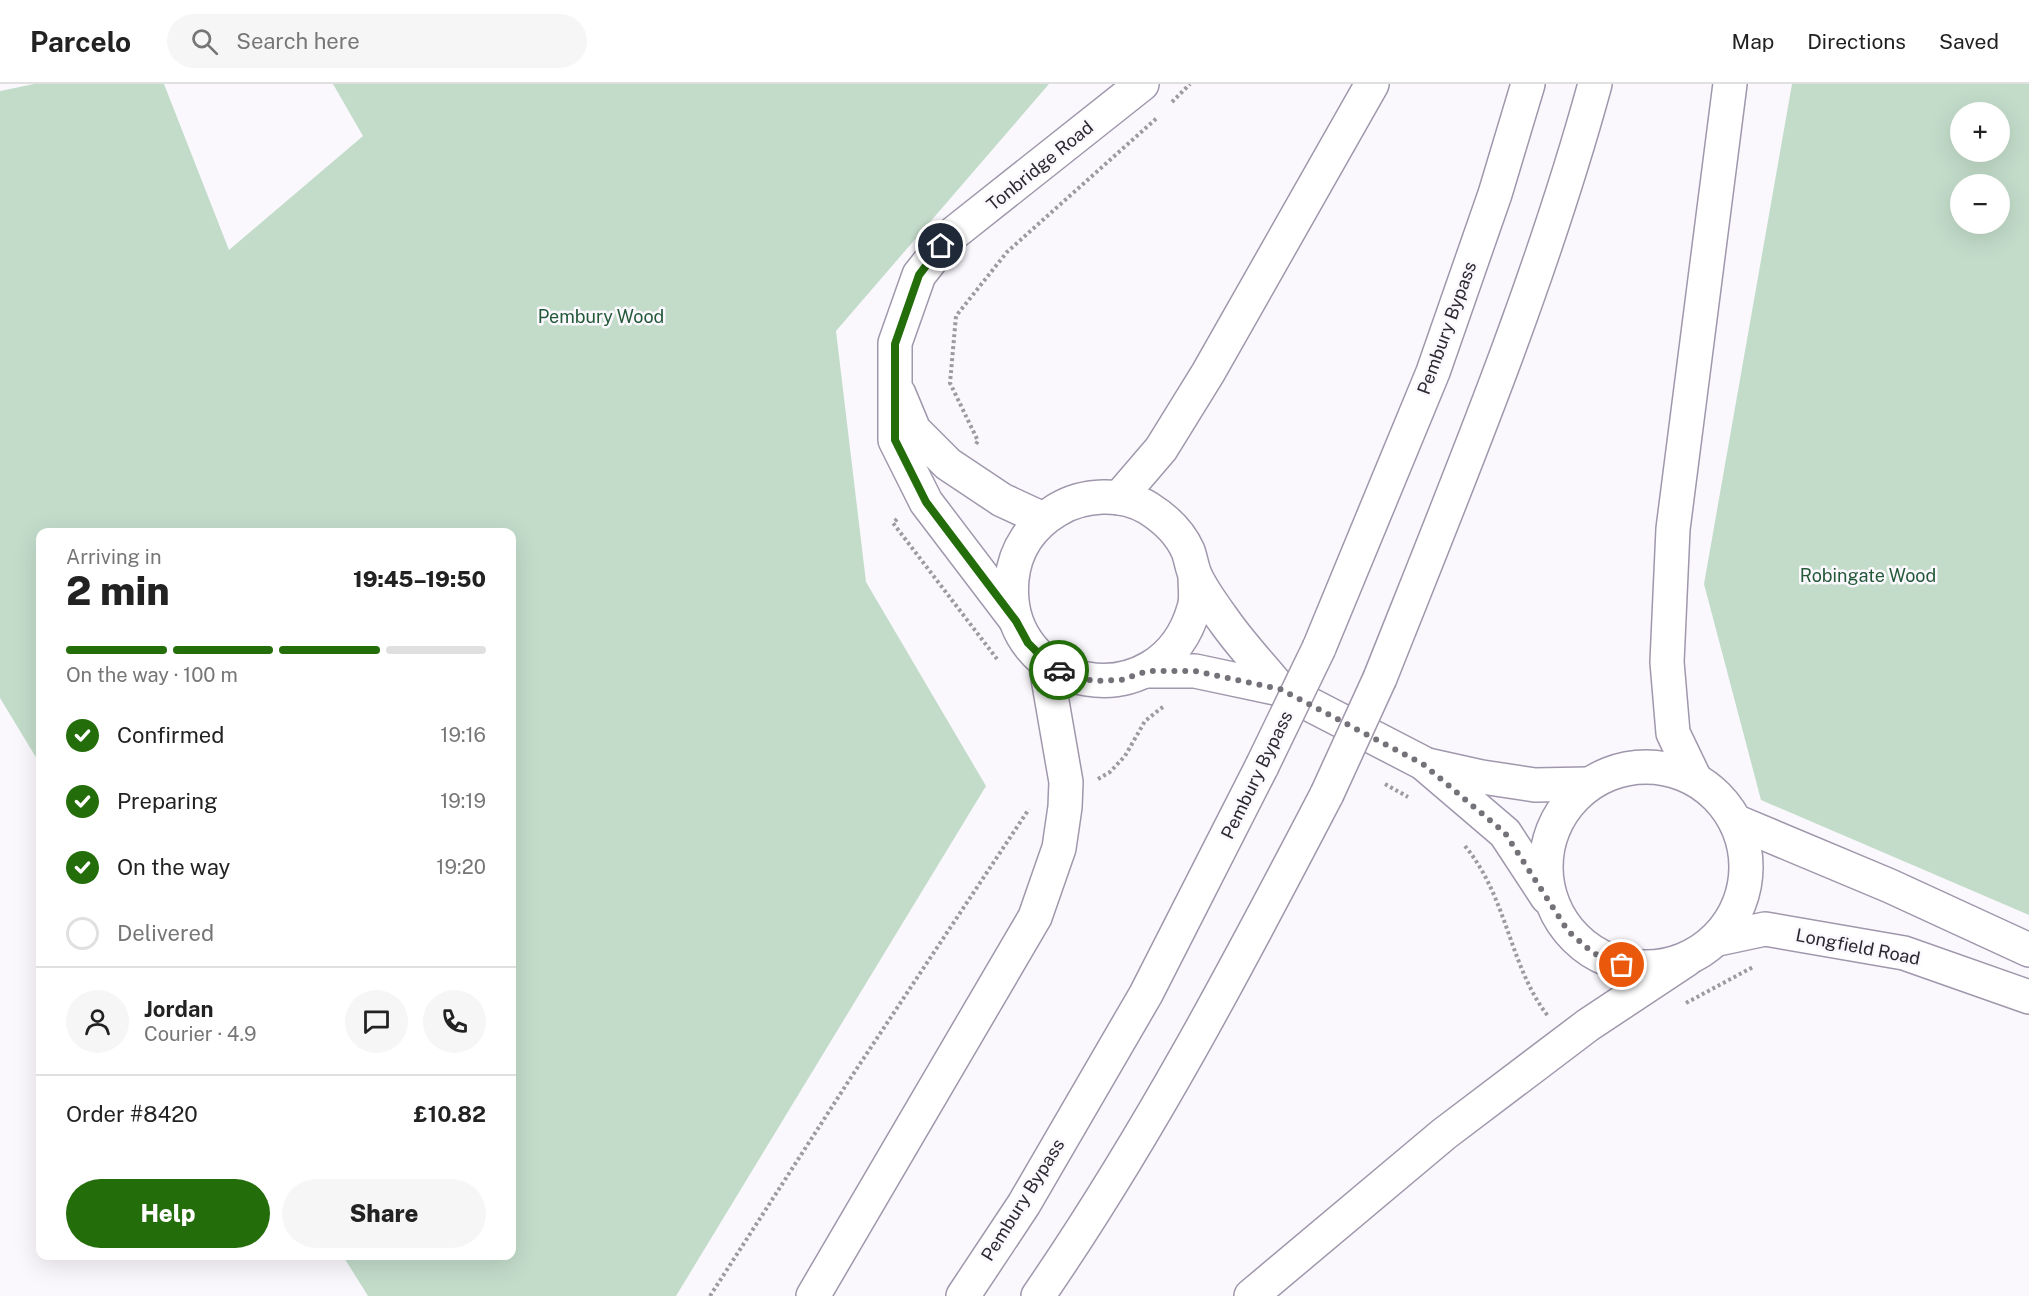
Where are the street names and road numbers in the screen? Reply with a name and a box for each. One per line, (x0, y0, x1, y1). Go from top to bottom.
street label: Tonbridge Road (982, 116, 1097, 215)
street label: Pembury Bypass (1413, 259, 1480, 397)
street label: Pembury Bypass (1216, 707, 1297, 842)
street label: Longfield Road (1794, 924, 1922, 969)
street label: Pembury Bypass (977, 1135, 1069, 1265)

